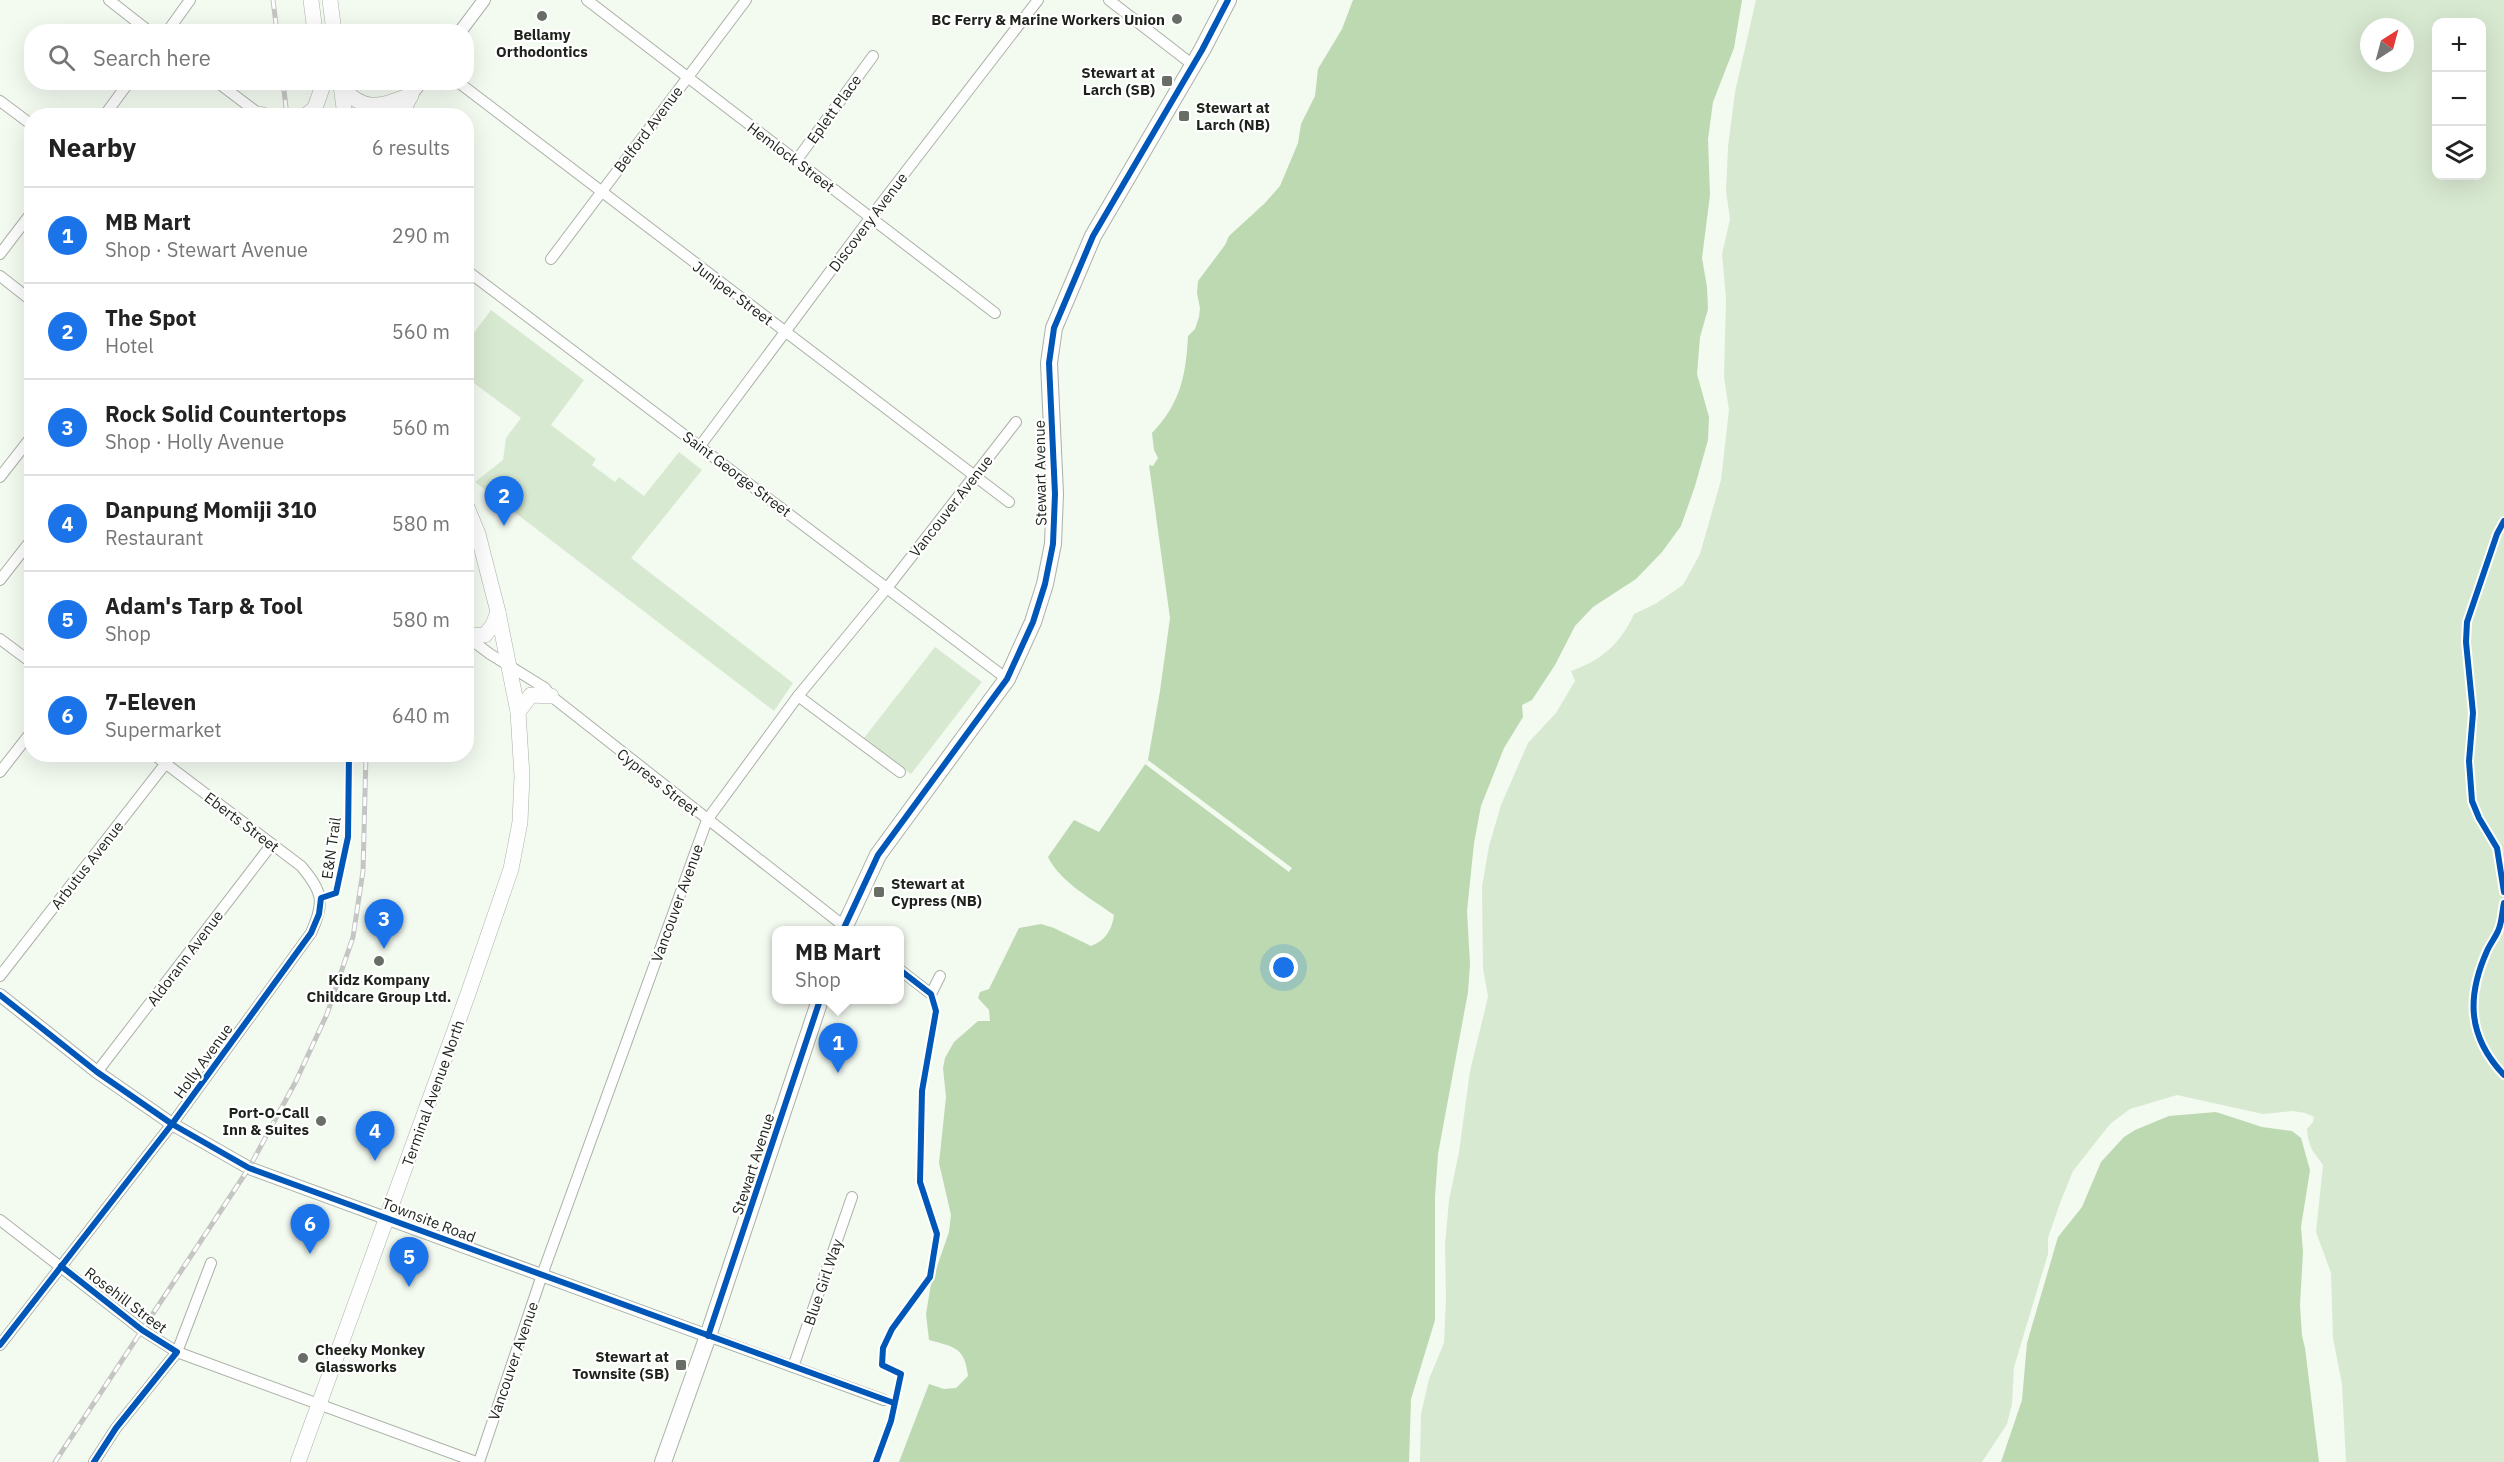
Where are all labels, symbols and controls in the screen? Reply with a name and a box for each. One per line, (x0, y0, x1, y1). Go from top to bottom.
marker: Bellamy Orthodontics (535, 9, 549, 23)
place label: BC Ferry & Marine Workers Union (931, 10, 1165, 29)
marker: BC Ferry & Marine Workers Union (1170, 12, 1184, 26)
north arrow (2360, 18, 2414, 72)
map controls (2432, 18, 2486, 180)
button: + (2432, 18, 2486, 72)
search box (24, 24, 474, 90)
place label: Bellamy Orthodontics (496, 25, 588, 61)
icon: search (45, 41, 78, 74)
text: Search here (93, 43, 211, 72)
place label: Stewart at Larch (SB) (1081, 63, 1155, 99)
street label: Eplett Place (803, 71, 865, 147)
button: − (2432, 72, 2486, 126)
marker: Stewart at Larch (SB) (1160, 74, 1174, 88)
street label: Belford Avenue (609, 82, 687, 176)
place label: Stewart at Larch (NB) (1196, 98, 1270, 134)
marker: Stewart at Larch (NB) (1177, 109, 1191, 123)
street label: Hemlock Street (744, 118, 838, 196)
button: layers (2432, 126, 2486, 180)
text: Nearby (48, 130, 136, 164)
text: 6 results (372, 134, 450, 161)
street label: Discovery Avenue (825, 169, 911, 275)
text: MB Mart (105, 207, 191, 236)
text: 1 (62, 222, 74, 249)
text: 290 m (392, 222, 450, 249)
text: Shop · Stewart Avenue (105, 236, 308, 263)
street label: Juniper Street (689, 257, 777, 329)
text: The Spot (105, 303, 196, 332)
text: 2 (62, 318, 74, 345)
text: 560 m (392, 318, 450, 345)
text: Hotel (105, 332, 154, 359)
text: Rock Solid Countertops (105, 399, 347, 428)
text: 3 (62, 414, 74, 441)
text: 560 m (392, 414, 450, 441)
street label: Stewart Avenue (1030, 420, 1050, 526)
street label: Saint George Street (679, 427, 795, 521)
text: Shop · Holly Avenue (105, 428, 284, 455)
street label: Vancouver Avenue (905, 451, 997, 561)
pin: 2 (484, 476, 524, 526)
text: Danpung Momiji 310 (105, 495, 317, 524)
text: 4 (62, 510, 74, 537)
text: 580 m (392, 510, 450, 537)
text: Restaurant (105, 524, 203, 551)
text: Adam's Tarp & Tool (105, 591, 303, 620)
text: 5 (62, 606, 74, 633)
text: 580 m (392, 606, 450, 633)
text: Shop (105, 620, 151, 647)
text: 7-Eleven (105, 687, 196, 716)
text: 6 (62, 702, 74, 729)
text: 640 m (392, 702, 450, 729)
text: Supermarket (105, 716, 222, 743)
street label: Cypress Street (613, 744, 703, 820)
street label: Eberts Street (201, 788, 283, 856)
street label: E&N Trail (317, 816, 345, 880)
street label: Arbutus Avenue (47, 817, 127, 913)
street label: Vancouver Avenue (647, 841, 707, 965)
place label: Stewart at Cypress (NB) (891, 874, 982, 910)
marker: Stewart at Cypress (NB) (872, 885, 886, 899)
pin: 3 (364, 900, 404, 949)
street label: Aldorann Avenue (143, 906, 227, 1010)
popup (772, 926, 904, 1004)
text: MB Mart (795, 937, 881, 966)
your location (1269, 953, 1298, 982)
marker: Kidz Kompany Childcare Group Ltd. (372, 954, 386, 968)
text: Shop (795, 966, 841, 993)
place label: Kidz Kompany Childcare Group Ltd. (307, 970, 451, 1006)
street label: Terminal Avenue North (398, 1017, 468, 1169)
street label: Holly Avenue (169, 1020, 237, 1102)
pin: 1 (818, 1024, 858, 1073)
place label: Port-O-Call Inn & Suites (222, 1103, 309, 1139)
street label: Stewart Avenue (728, 1111, 778, 1217)
pin: 4 (356, 1112, 394, 1161)
marker: Port-O-Call Inn & Suites (314, 1114, 328, 1128)
street label: Townsite Road (380, 1193, 478, 1247)
pin: 6 (290, 1204, 330, 1254)
street label: Blue Girl Way (799, 1236, 847, 1328)
pin: 5 (390, 1238, 428, 1287)
street label: Rosehill Street (81, 1263, 171, 1337)
street label: Vancouver Avenue (484, 1299, 542, 1423)
place label: Cheeky Monkey Glassworks (315, 1340, 425, 1376)
place label: Stewart at Townsite (SB) (572, 1347, 669, 1383)
marker: Cheeky Monkey Glassworks (296, 1351, 310, 1365)
marker: Stewart at Townsite (SB) (674, 1358, 688, 1372)

